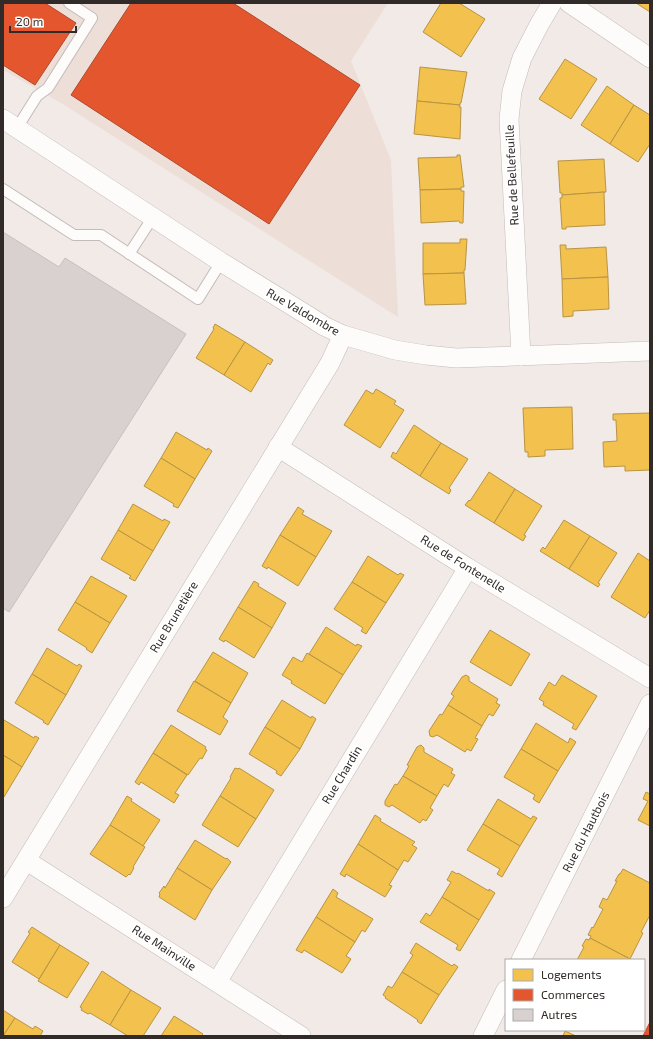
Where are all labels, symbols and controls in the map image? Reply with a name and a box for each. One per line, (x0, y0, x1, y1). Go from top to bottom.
scale bar (10, 8, 76, 34)
text: 20 m (16, 14, 43, 28)
street label: Rue de Bellefeuille (501, 124, 521, 226)
street label: Rue Valdombre (264, 284, 343, 338)
street label: Rue de Fontenelle (418, 531, 509, 595)
street label: Rue Brunetière (146, 578, 200, 655)
street label: Rue Chardin (318, 743, 364, 806)
street label: Rue du Hautbois (559, 789, 611, 874)
street label: Rue Mainville (130, 921, 199, 973)
legend (505, 959, 645, 1031)
text: Logements (541, 967, 602, 981)
text: Commerces (541, 987, 605, 1001)
text: Autres (541, 1007, 577, 1021)

